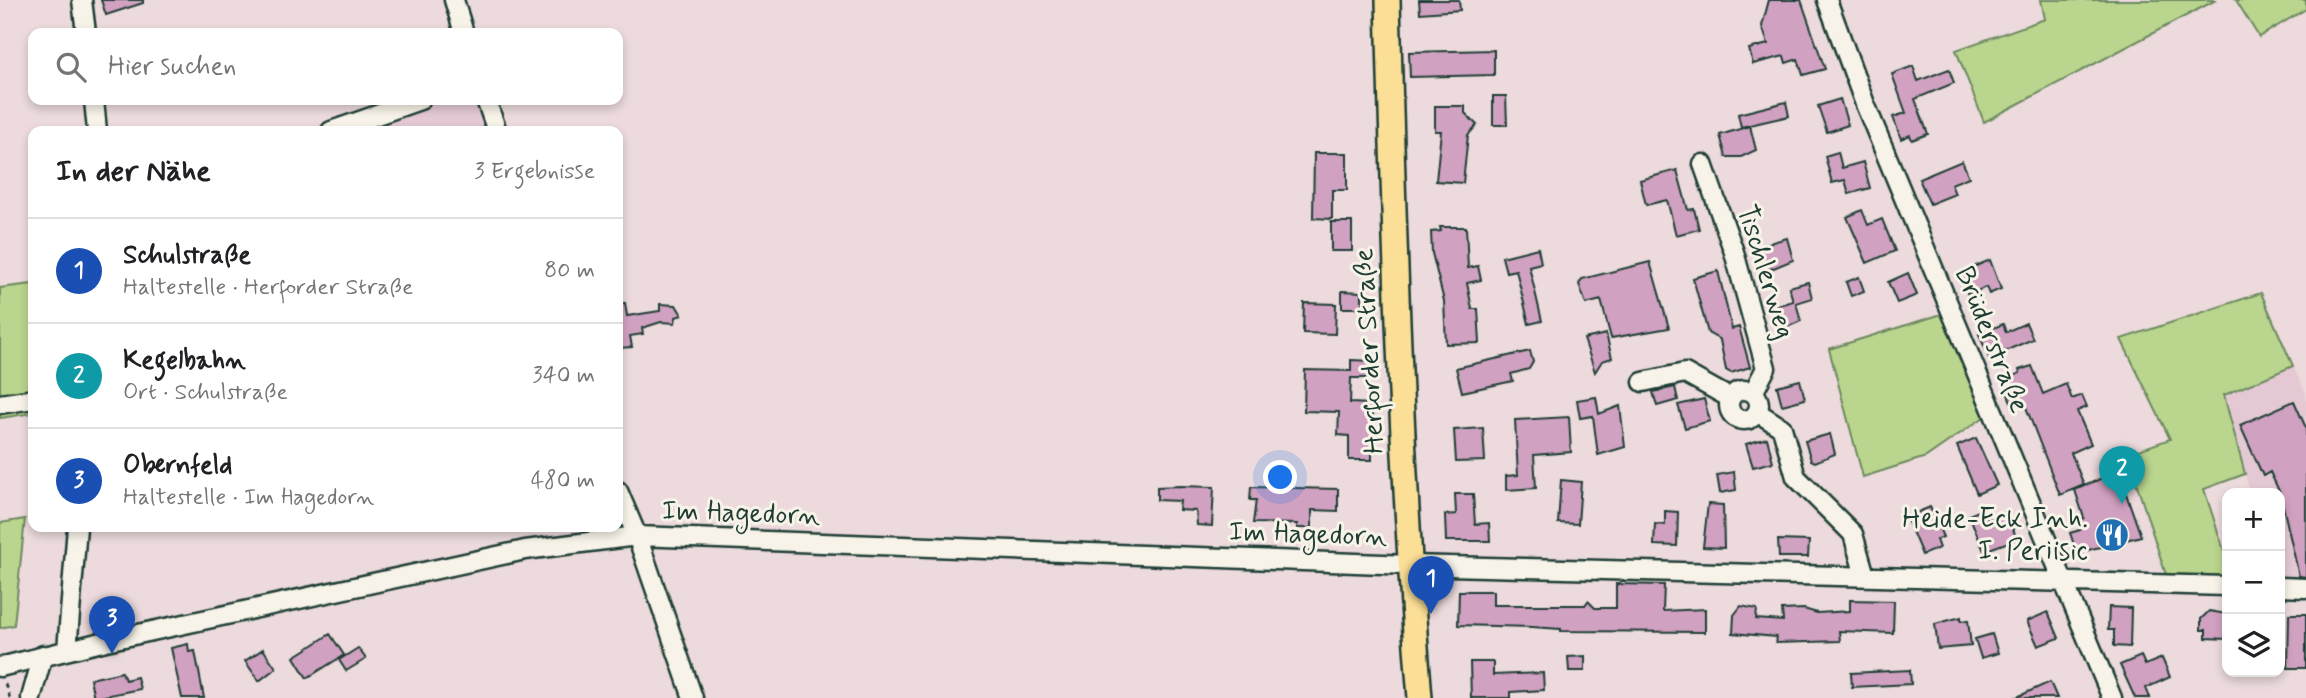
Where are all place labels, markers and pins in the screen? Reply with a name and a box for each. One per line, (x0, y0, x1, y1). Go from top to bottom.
pin: 2 (2099, 446, 2145, 504)
place label: Heide-Eck Inh. I. Periisic (1902, 501, 2088, 570)
restaurant icon: Heide-Eck Inh. I. Periisic (2093, 516, 2131, 554)
pin: 1 (1408, 556, 1454, 614)
pin: 3 (89, 596, 135, 654)

